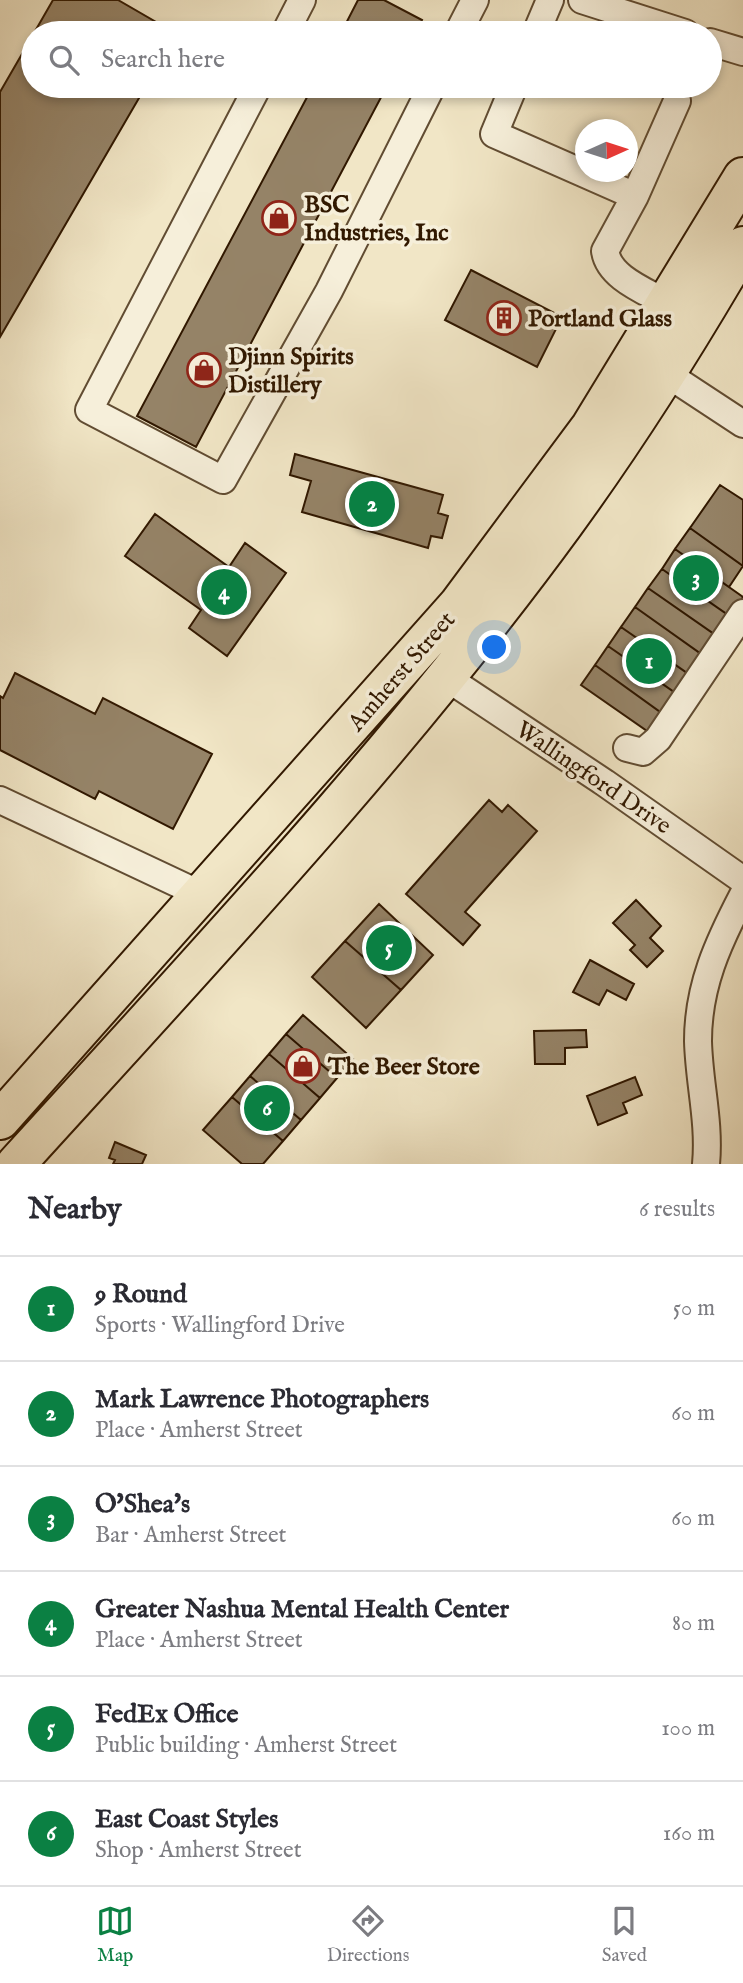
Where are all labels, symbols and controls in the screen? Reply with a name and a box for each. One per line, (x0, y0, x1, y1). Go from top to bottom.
search box (21, 21, 722, 98)
icon: search (45, 41, 83, 79)
text: Search here (101, 43, 225, 76)
north arrow (575, 119, 638, 182)
place label: BSC Industries, Inc (304, 190, 449, 249)
shop icon: BSC Industries, Inc (260, 199, 298, 237)
building icon: Portland Glass (485, 299, 523, 337)
place label: Portland Glass (528, 304, 673, 335)
place label: Djinn Spirits Distillery (228, 342, 354, 401)
shop icon: Djinn Spirits Distillery (185, 351, 223, 389)
pin: 2 (349, 478, 395, 530)
pin: 3 (673, 552, 719, 604)
pin: 4 (201, 566, 247, 618)
street label: Amherst Street (341, 606, 463, 739)
your location (477, 630, 511, 664)
pin: 1 (626, 635, 672, 687)
street label: Wallingford Drive (509, 715, 677, 842)
pin: 5 (366, 922, 412, 974)
shop icon: The Beer Store (284, 1047, 322, 1085)
place label: The Beer Store (327, 1052, 480, 1083)
pin: 6 (244, 1082, 290, 1134)
text: Nearby (28, 1191, 121, 1229)
text: 6 results (639, 1195, 715, 1224)
text: 9 Round (95, 1278, 187, 1311)
text: 1 (47, 1294, 55, 1323)
text: 50 m (673, 1294, 715, 1323)
text: Sports · Wallingford Drive (95, 1311, 345, 1340)
text: Mark Lawrence Photographers (95, 1383, 429, 1416)
text: 2 (46, 1399, 56, 1428)
text: 60 m (671, 1399, 715, 1428)
text: Place · Amherst Street (95, 1416, 303, 1445)
text: O'Shea's (95, 1488, 190, 1521)
text: 3 (47, 1504, 55, 1533)
text: 60 m (671, 1504, 715, 1533)
text: Bar · Amherst Street (95, 1521, 286, 1550)
text: Greater Nashua Mental Health Center (95, 1593, 509, 1626)
text: 4 (45, 1609, 57, 1638)
text: 80 m (672, 1609, 715, 1638)
text: Place · Amherst Street (95, 1626, 303, 1655)
text: FedEx Office (95, 1698, 238, 1731)
text: 5 (47, 1714, 55, 1743)
text: 100 m (661, 1714, 715, 1743)
text: Public building · Amherst Street (95, 1731, 397, 1760)
text: East Coast Styles (95, 1803, 278, 1836)
text: 6 (46, 1819, 56, 1848)
text: 160 m (663, 1819, 715, 1848)
text: Shop · Amherst Street (95, 1836, 302, 1865)
tab: Map (96, 1902, 134, 1968)
tab: Directions (327, 1902, 409, 1968)
tab: Saved (602, 1902, 647, 1968)

